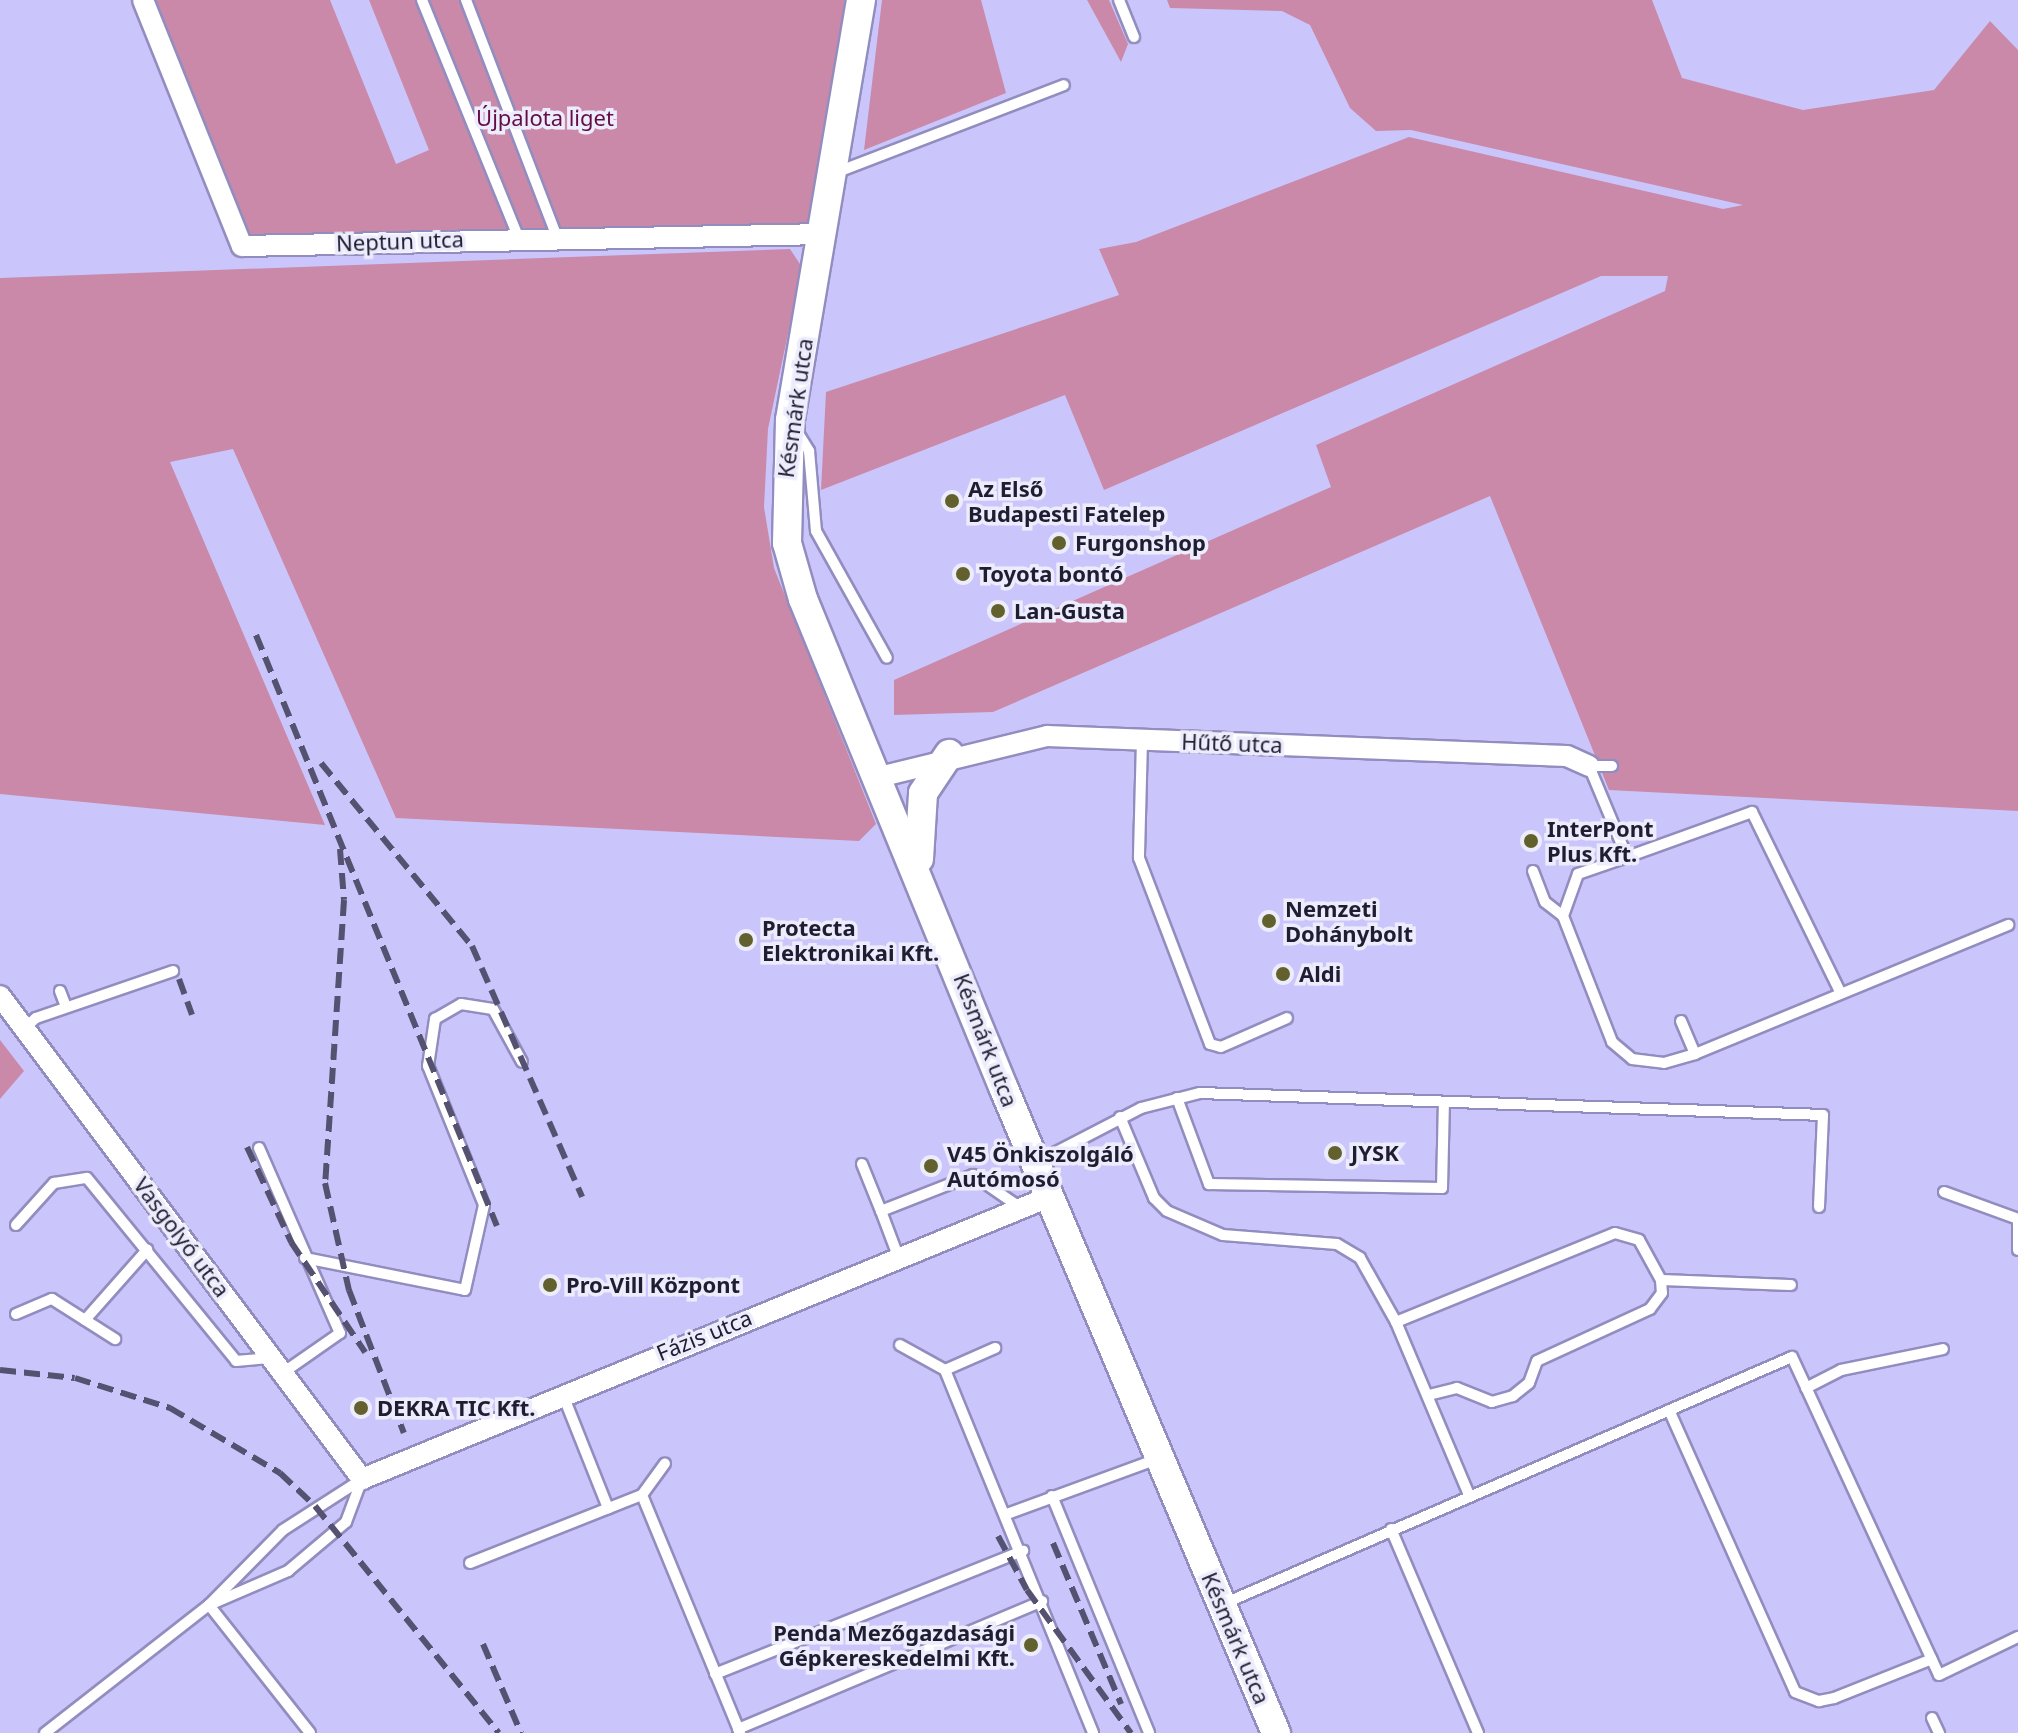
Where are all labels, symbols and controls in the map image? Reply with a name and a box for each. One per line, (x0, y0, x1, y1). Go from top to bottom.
park label: Újpalota liget (476, 105, 614, 131)
street label: Neptun utca (336, 226, 464, 256)
street label: Késmárk utca (772, 337, 818, 479)
place label: Az Első Budapesti Fatelep (968, 475, 1165, 526)
marker: Az Első Budapesti Fatelep (943, 492, 961, 510)
place label: Furgonshop (1075, 530, 1206, 556)
marker: Furgonshop (1050, 534, 1068, 552)
place label: Toyota bontó (979, 561, 1123, 587)
marker: Toyota bontó (954, 565, 972, 583)
place label: Lan-Gusta (1014, 598, 1125, 624)
marker: Lan-Gusta (989, 602, 1007, 620)
street label: Hűtő utca (1181, 728, 1283, 758)
place label: InterPont Plus Kft. (1547, 815, 1654, 866)
marker: InterPont Plus Kft. (1522, 832, 1540, 850)
place label: Nemzeti Dohánybolt (1285, 895, 1413, 946)
marker: Nemzeti Dohánybolt (1260, 912, 1278, 930)
place label: Protecta Elektronikai Kft. (762, 914, 939, 966)
marker: Protecta Elektronikai Kft. (737, 931, 755, 949)
place label: Aldi (1299, 961, 1341, 987)
marker: Aldi (1274, 965, 1292, 983)
street label: Késmárk utca (949, 970, 1023, 1110)
place label: V45 Önkiszolgáló Autómosó (947, 1140, 1134, 1192)
place label: JYSK (1351, 1140, 1399, 1166)
marker: JYSK (1326, 1144, 1344, 1162)
marker: V45 Önkiszolgáló Autómosó (922, 1157, 940, 1175)
street label: Vasgolyó utca (128, 1172, 236, 1302)
place label: Pro-Vill Központ (566, 1272, 740, 1298)
marker: Pro-Vill Központ (541, 1276, 559, 1294)
street label: Fázis utca (652, 1304, 756, 1366)
place label: DEKRA TIC Kft. (377, 1395, 535, 1421)
marker: DEKRA TIC Kft. (352, 1399, 370, 1417)
street label: Késmárk utca (1196, 1568, 1276, 1708)
place label: Penda Mezőgazdasági Gépkereskedelmi Kft. (773, 1619, 1015, 1670)
marker: Penda Mezőgazdasági Gépkereskedelmi Kft. (1022, 1636, 1040, 1654)

